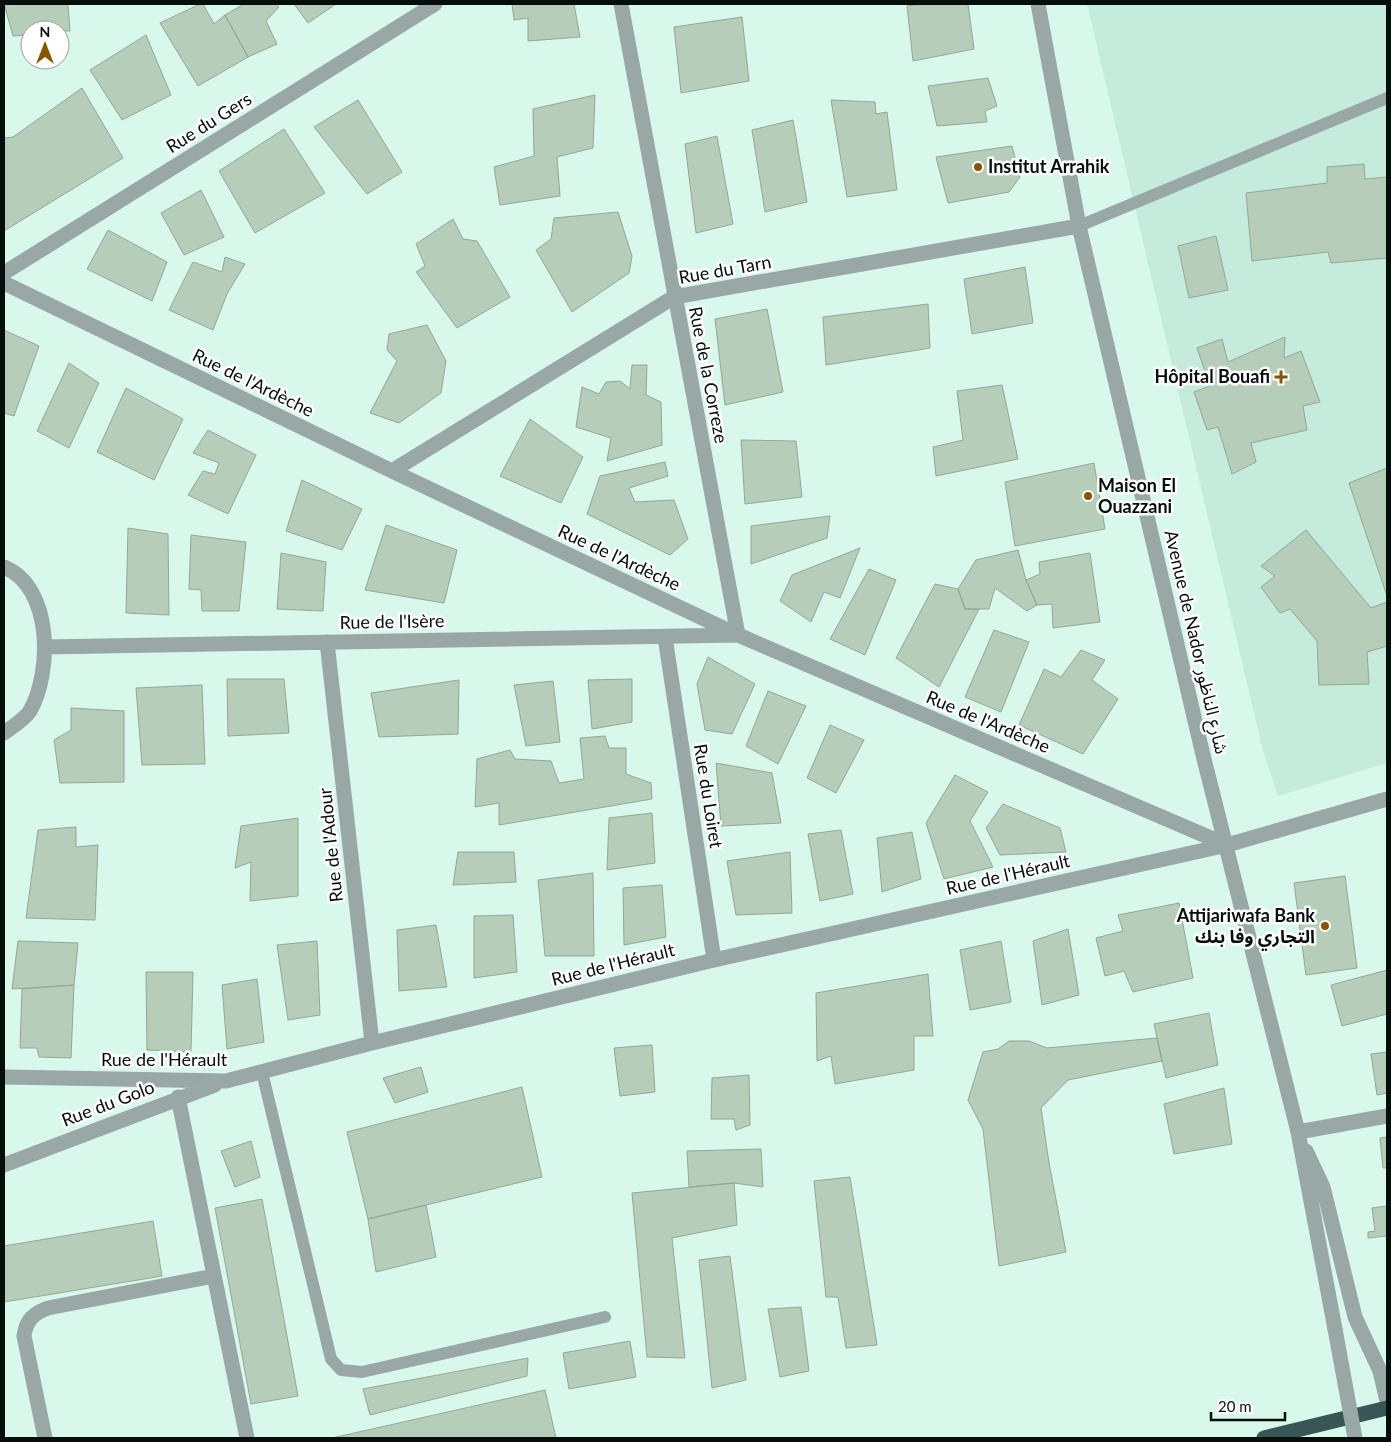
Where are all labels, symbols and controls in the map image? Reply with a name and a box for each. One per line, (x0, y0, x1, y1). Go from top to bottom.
north arrow (20, 20, 70, 70)
text: N (40, 23, 50, 40)
street label: Rue du Gers (162, 87, 255, 157)
place label: Institut Arrahik (988, 155, 1110, 177)
marker: Institut Arrahik (972, 161, 984, 173)
street label: Rue du Tarn (677, 250, 773, 288)
street label: Rue de la Correze (685, 305, 733, 445)
street label: Rue de l'Ardèche (189, 343, 318, 421)
place label: Hôpital Bouafi (1155, 365, 1270, 387)
marker: Hôpital Bouafi (1274, 370, 1288, 384)
place label: Maison El Ouazzani (1098, 474, 1176, 517)
marker: Maison El Ouazzani (1082, 490, 1094, 502)
street label: Rue de l'Ardèche (555, 519, 684, 595)
street label: Avenue de Nador شارع الناظور (1157, 528, 1233, 757)
street label: Rue de l'Isère (339, 609, 445, 633)
street label: Rue de l'Ardèche (923, 685, 1054, 757)
street label: Rue du Loiret (690, 742, 728, 850)
street label: Rue de l'Adour (313, 786, 347, 903)
street label: Rue de l'Hérault (944, 849, 1072, 899)
place label: Attijariwafa Bank التجاري وفا بنك (1176, 904, 1315, 951)
marker: Attijariwafa Bank التجاري وفا بنك (1319, 920, 1331, 932)
street label: Rue de l'Hérault (549, 938, 677, 990)
street label: Rue de l'Hérault (101, 1048, 228, 1070)
street label: Rue du Golo (58, 1075, 157, 1131)
scale bar (1211, 1390, 1285, 1422)
text: 20 m (1218, 1397, 1252, 1415)

